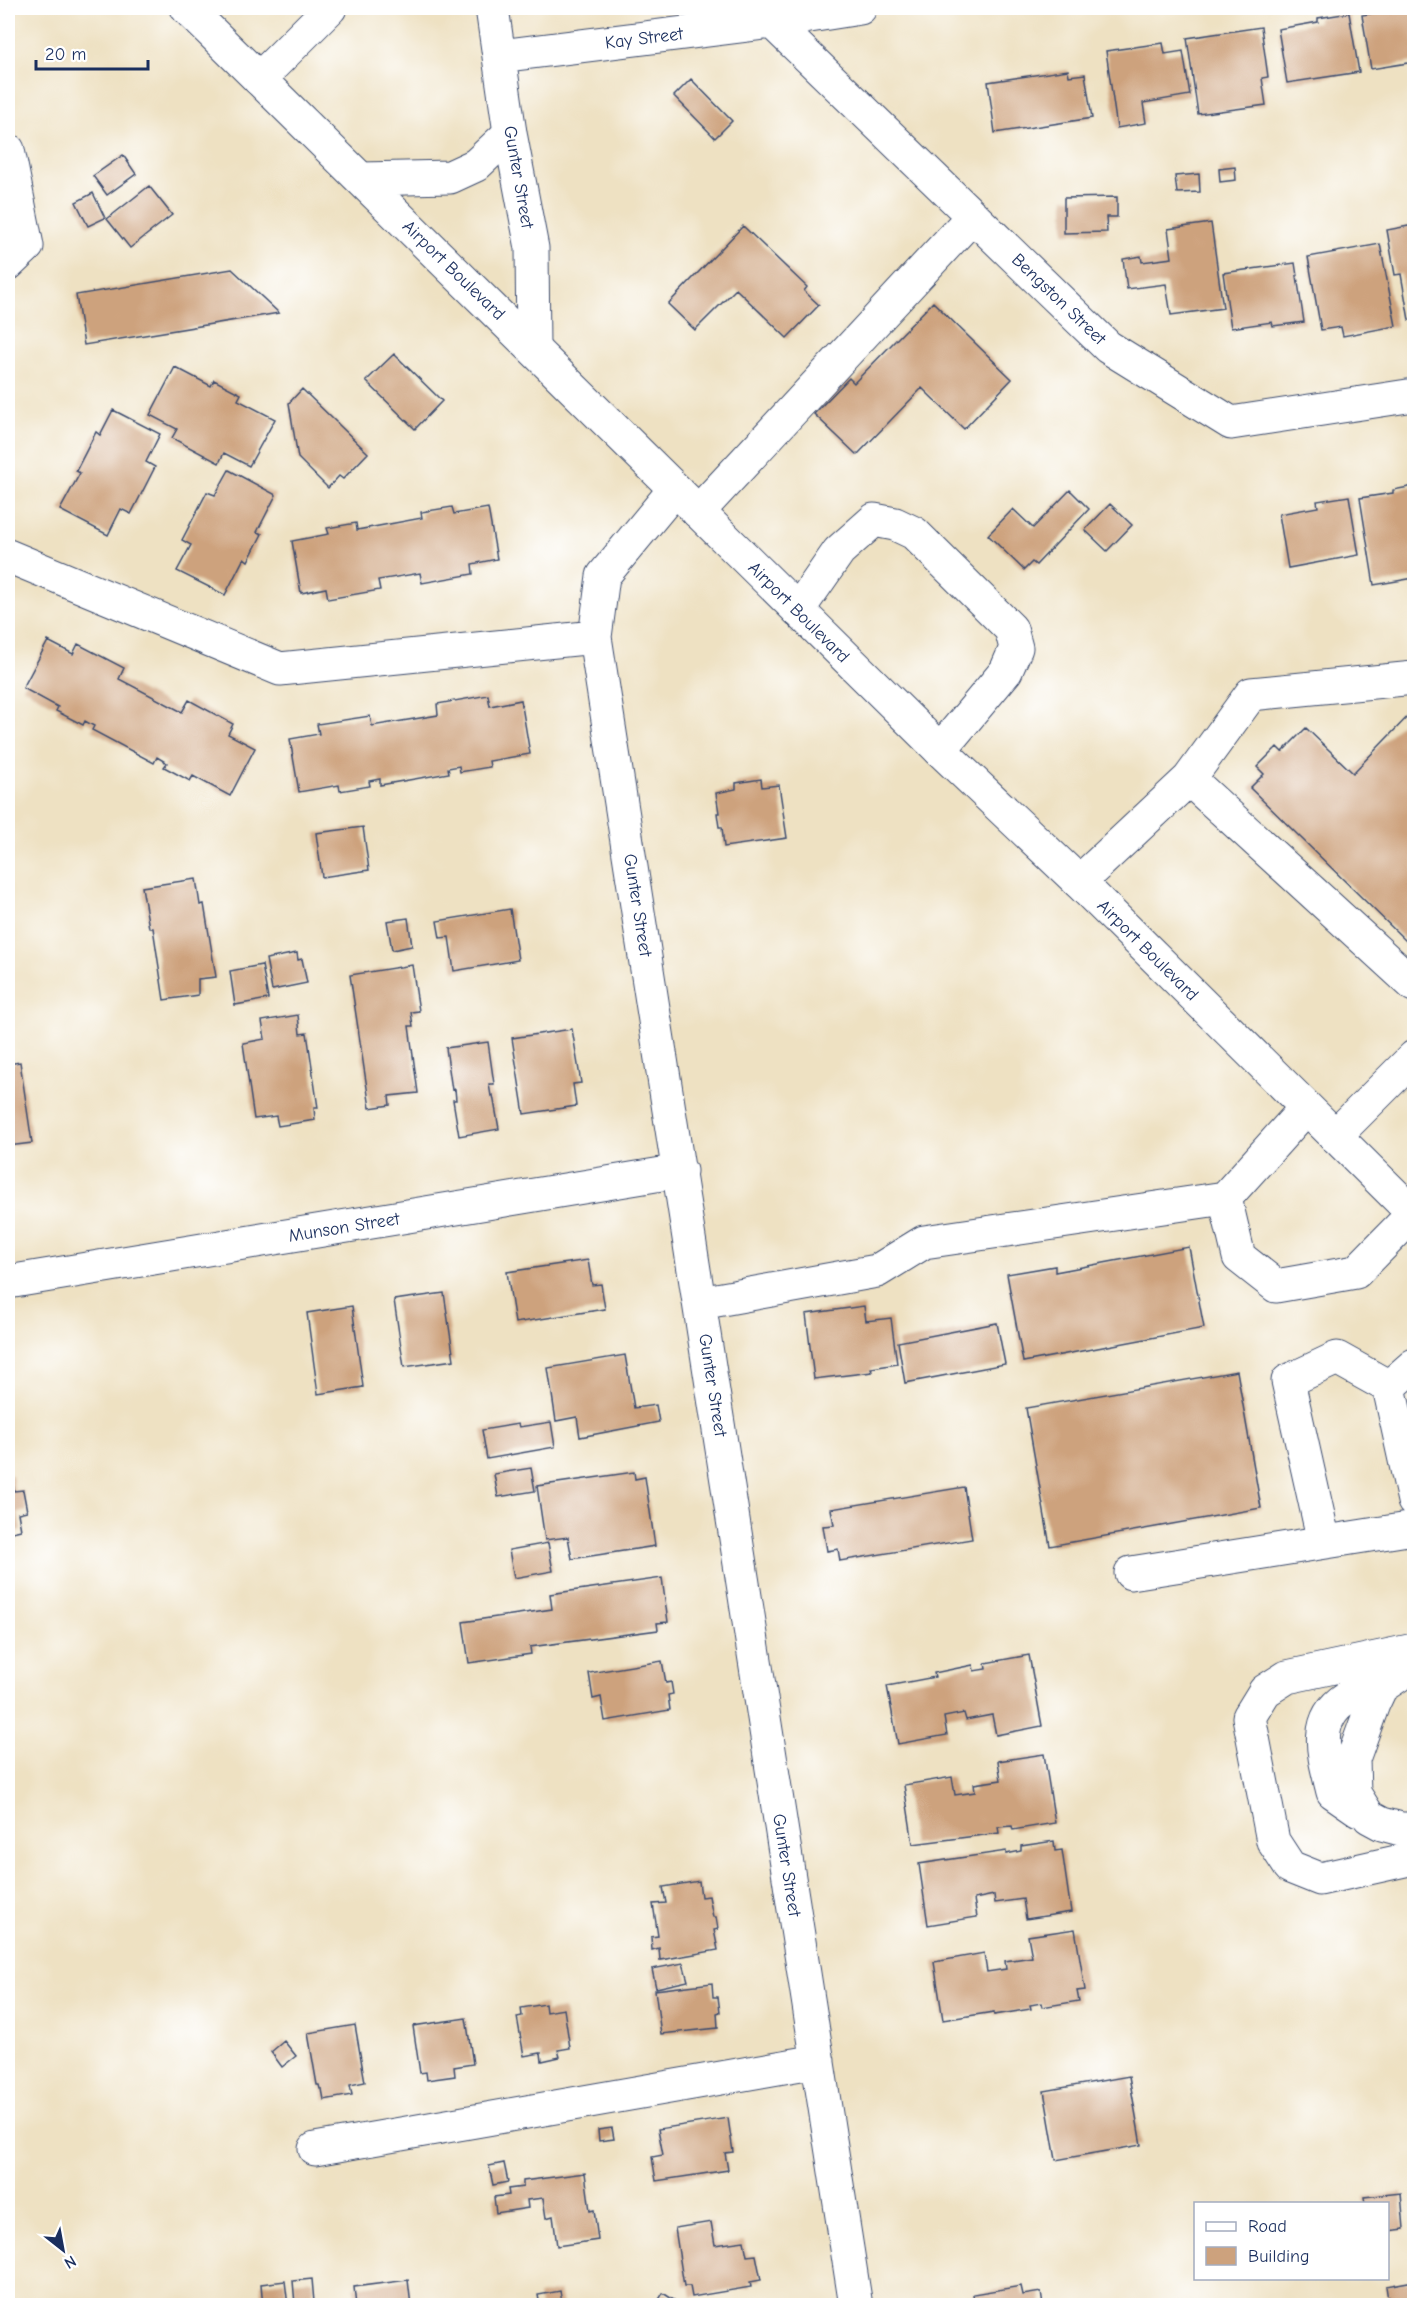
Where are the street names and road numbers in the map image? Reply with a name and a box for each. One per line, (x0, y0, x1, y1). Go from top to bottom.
street label: Kay Street (604, 23, 685, 54)
street label: Gunter Street (499, 124, 538, 231)
street label: Airport Boulevard (398, 216, 509, 325)
street label: Bengston Street (1007, 249, 1111, 350)
street label: Airport Boulevard (744, 557, 854, 667)
street label: Gunter Street (619, 852, 656, 959)
street label: Airport Boulevard (1093, 895, 1203, 1005)
street label: Munson Street (287, 1208, 402, 1247)
street label: Gunter Street (694, 1332, 731, 1439)
street label: Gunter Street (768, 1812, 805, 1919)

